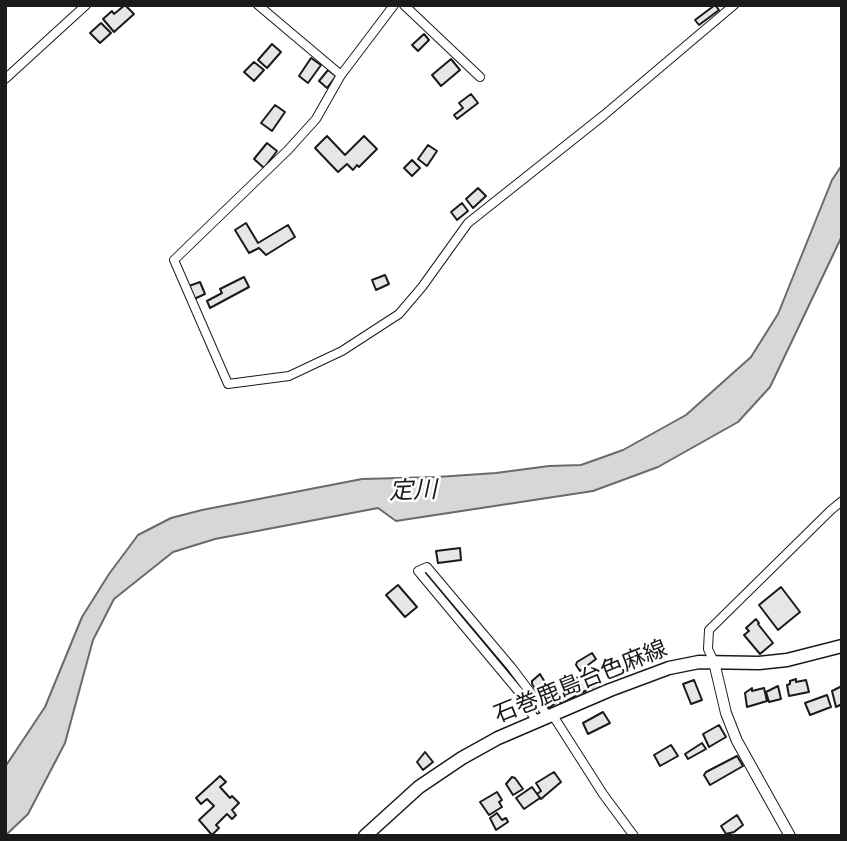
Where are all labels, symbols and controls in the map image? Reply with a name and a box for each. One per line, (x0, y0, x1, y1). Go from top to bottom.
water label: 定川 (389, 477, 437, 507)
street label: 石巻鹿島台色麻線 (491, 636, 671, 730)

